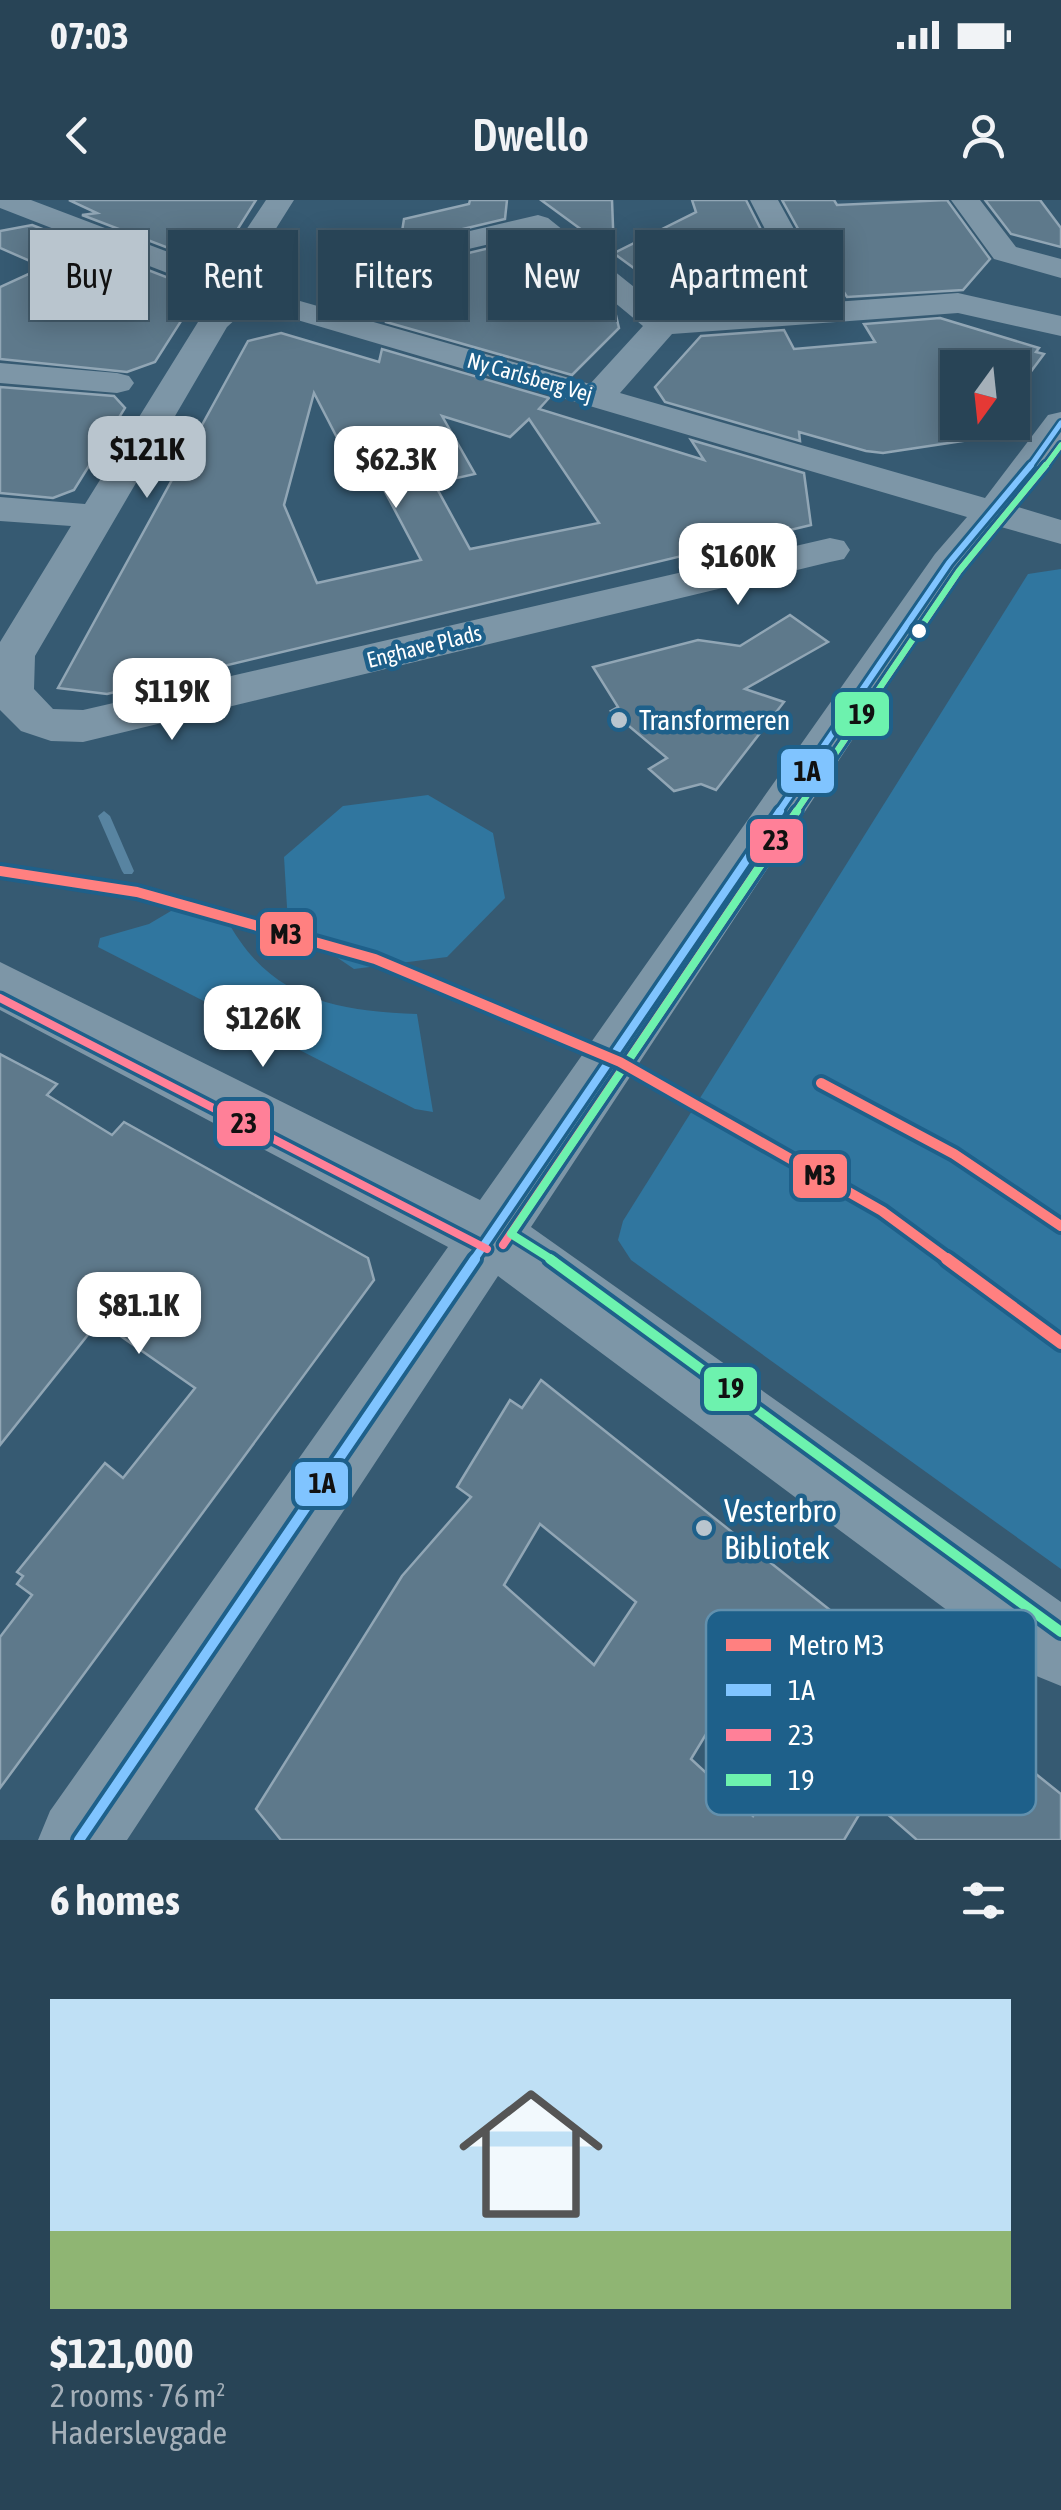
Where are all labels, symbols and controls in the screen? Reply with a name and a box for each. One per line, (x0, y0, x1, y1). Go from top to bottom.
text: 07:03 (50, 14, 129, 57)
icon: back (50, 108, 105, 163)
icon: person (956, 108, 1011, 163)
text: Dwello (472, 109, 589, 161)
chip: Buy (30, 230, 148, 320)
chip: Rent (168, 230, 298, 320)
chip: Filters (318, 230, 468, 320)
chip: New (488, 230, 615, 320)
chip: Apartment (635, 230, 843, 320)
street label: Ny Carlsberg Vej (464, 347, 596, 407)
north arrow (940, 350, 1030, 440)
map controls (940, 350, 1030, 440)
pin: $121K (77, 416, 217, 501)
pin: $62.3K (315, 426, 477, 511)
text: $121K (110, 430, 184, 467)
text: $62.3K (356, 440, 436, 477)
pin: $160K (668, 523, 808, 608)
text: $160K (701, 537, 775, 574)
street label: Enghave Plads (364, 619, 484, 673)
unlabelled marker (909, 621, 929, 641)
pin: $119K (102, 658, 242, 743)
text: $119K (135, 672, 209, 709)
line badge: 19 (833, 690, 891, 738)
text: 19 (849, 698, 875, 730)
place label: Transformeren (639, 704, 790, 736)
marker: Transformeren (608, 709, 630, 731)
line badge: 1A (779, 747, 836, 795)
text: 1A (794, 755, 821, 787)
line badge: 23 (748, 817, 805, 865)
text: 23 (763, 824, 789, 856)
line badge: M3 (258, 910, 315, 958)
text: M3 (270, 918, 302, 950)
pin: $126K (193, 985, 333, 1070)
text: $126K (226, 999, 300, 1036)
line badge: 23 (215, 1099, 272, 1148)
text: 23 (231, 1107, 257, 1139)
line badge: M3 (791, 1152, 849, 1200)
text: M3 (804, 1159, 836, 1191)
pin: $81.1K (58, 1272, 220, 1357)
text: $81.1K (99, 1286, 179, 1323)
line badge: 19 (702, 1365, 759, 1413)
text: 19 (718, 1372, 744, 1404)
line badge: 1A (293, 1460, 350, 1508)
text: 1A (309, 1467, 336, 1499)
place label: Vesterbro Bibliotek (724, 1492, 837, 1566)
marker: Vesterbro Bibliotek (693, 1517, 715, 1539)
legend (706, 1610, 1036, 1815)
text: Metro M3 (788, 1629, 885, 1661)
text: 1A (788, 1674, 815, 1706)
text: 23 (788, 1719, 814, 1751)
text: 19 (788, 1764, 814, 1796)
icon: filters (956, 1873, 1011, 1928)
text: 6 homes (50, 1876, 180, 1924)
icon: home (441, 2064, 621, 2244)
text: $121,000 (50, 2329, 194, 2377)
text: 2 rooms · 76 m² (50, 2377, 225, 2414)
text: Haderslevgade (50, 2414, 227, 2451)

